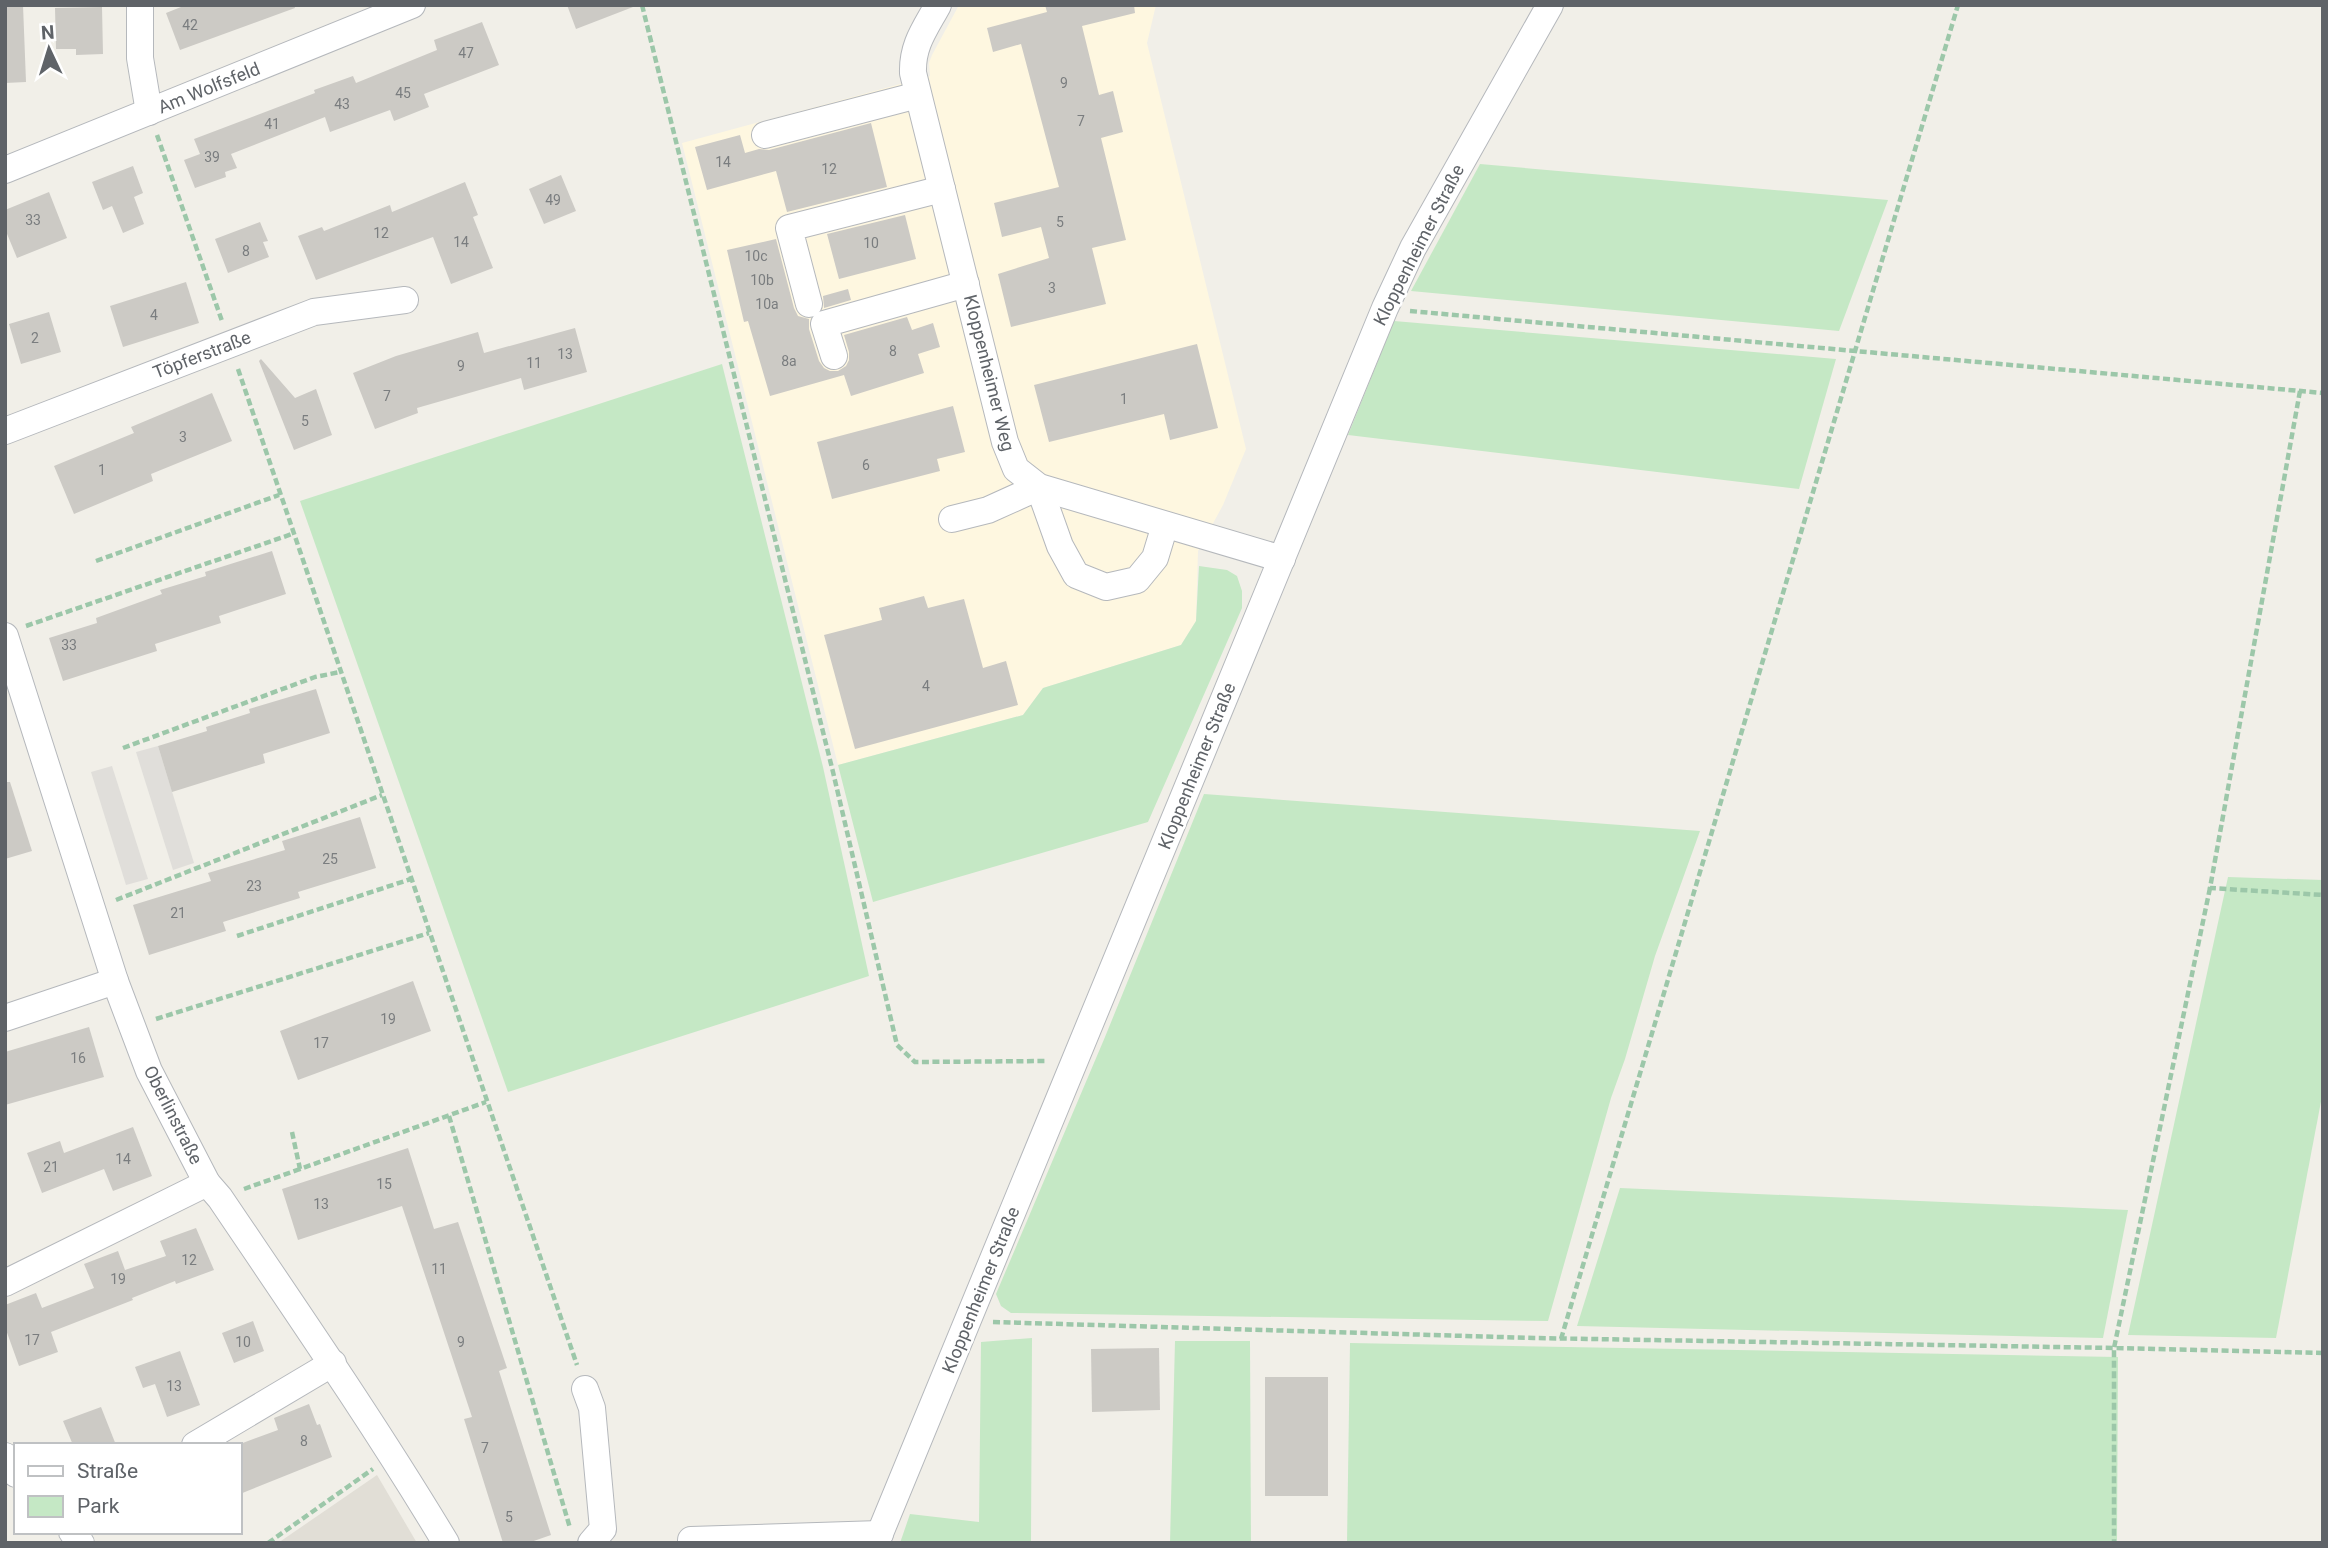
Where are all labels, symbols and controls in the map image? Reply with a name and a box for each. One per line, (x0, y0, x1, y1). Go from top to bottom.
north arrow (14, 14, 84, 84)
house number: 42 (182, 17, 198, 33)
text: N (40, 21, 55, 44)
house number: 47 (458, 45, 474, 61)
street label: Am Wolfsfeld (155, 58, 263, 118)
house number: 9 (1060, 75, 1068, 91)
house number: 45 (395, 85, 411, 101)
house number: 43 (334, 96, 350, 112)
house number: 7 (1077, 113, 1085, 129)
house number: 41 (264, 116, 280, 132)
house number: 39 (204, 149, 220, 165)
house number: 14 (715, 154, 731, 170)
house number: 12 (821, 161, 837, 177)
street label: Kloppenheimer Straße (1369, 161, 1468, 329)
house number: 49 (545, 192, 561, 208)
house number: 33 (25, 212, 41, 228)
house number: 5 (1056, 214, 1064, 230)
house number: 12 (373, 225, 389, 241)
house number: 14 (453, 234, 469, 250)
house number: 10 (863, 235, 879, 251)
house number: 8 (242, 243, 250, 259)
house number: 10c (744, 248, 768, 264)
house number: 10b (750, 272, 774, 288)
house number: 3 (1048, 280, 1056, 296)
street label: Kloppenheimer Weg (960, 292, 1019, 453)
house number: 10a (755, 296, 779, 312)
house number: 4 (150, 307, 158, 323)
street label: Töpferstraße (150, 326, 254, 383)
house number: 2 (31, 330, 39, 346)
house number: 8 (889, 343, 897, 359)
house number: 13 (557, 346, 573, 362)
house number: 8a (781, 353, 797, 369)
house number: 11 (526, 355, 542, 371)
house number: 9 (457, 358, 465, 374)
house number: 7 (383, 388, 391, 404)
house number: 1 (1120, 391, 1128, 407)
house number: 5 (301, 413, 309, 429)
house number: 3 (179, 429, 187, 445)
house number: 6 (862, 457, 870, 473)
house number: 1 (98, 462, 106, 478)
house number: 33 (61, 637, 77, 653)
house number: 4 (922, 678, 930, 694)
street label: Kloppenheimer Straße (1154, 679, 1240, 852)
house number: 25 (322, 851, 338, 867)
house number: 23 (246, 878, 262, 894)
house number: 21 (170, 905, 186, 921)
house number: 19 (380, 1011, 396, 1027)
house number: 17 (313, 1035, 329, 1051)
house number: 16 (70, 1050, 86, 1066)
street label: Oberlinstraße (140, 1062, 207, 1168)
house number: 14 (115, 1151, 131, 1167)
house number: 21 (43, 1159, 59, 1175)
house number: 15 (376, 1176, 392, 1192)
house number: 13 (313, 1196, 329, 1212)
street label: Kloppenheimer Straße (938, 1203, 1024, 1376)
house number: 12 (181, 1252, 197, 1268)
house number: 11 (431, 1261, 447, 1277)
house number: 19 (110, 1271, 126, 1287)
house number: 17 (24, 1332, 40, 1348)
house number: 10 (235, 1334, 251, 1350)
house number: 9 (457, 1334, 465, 1350)
house number: 13 (166, 1378, 182, 1394)
house number: 8 (300, 1433, 308, 1449)
house number: 7 (481, 1440, 489, 1456)
legend (14, 1443, 242, 1534)
text: Straße (77, 1459, 138, 1483)
text: Park (77, 1494, 120, 1518)
house number: 5 (505, 1509, 513, 1525)

